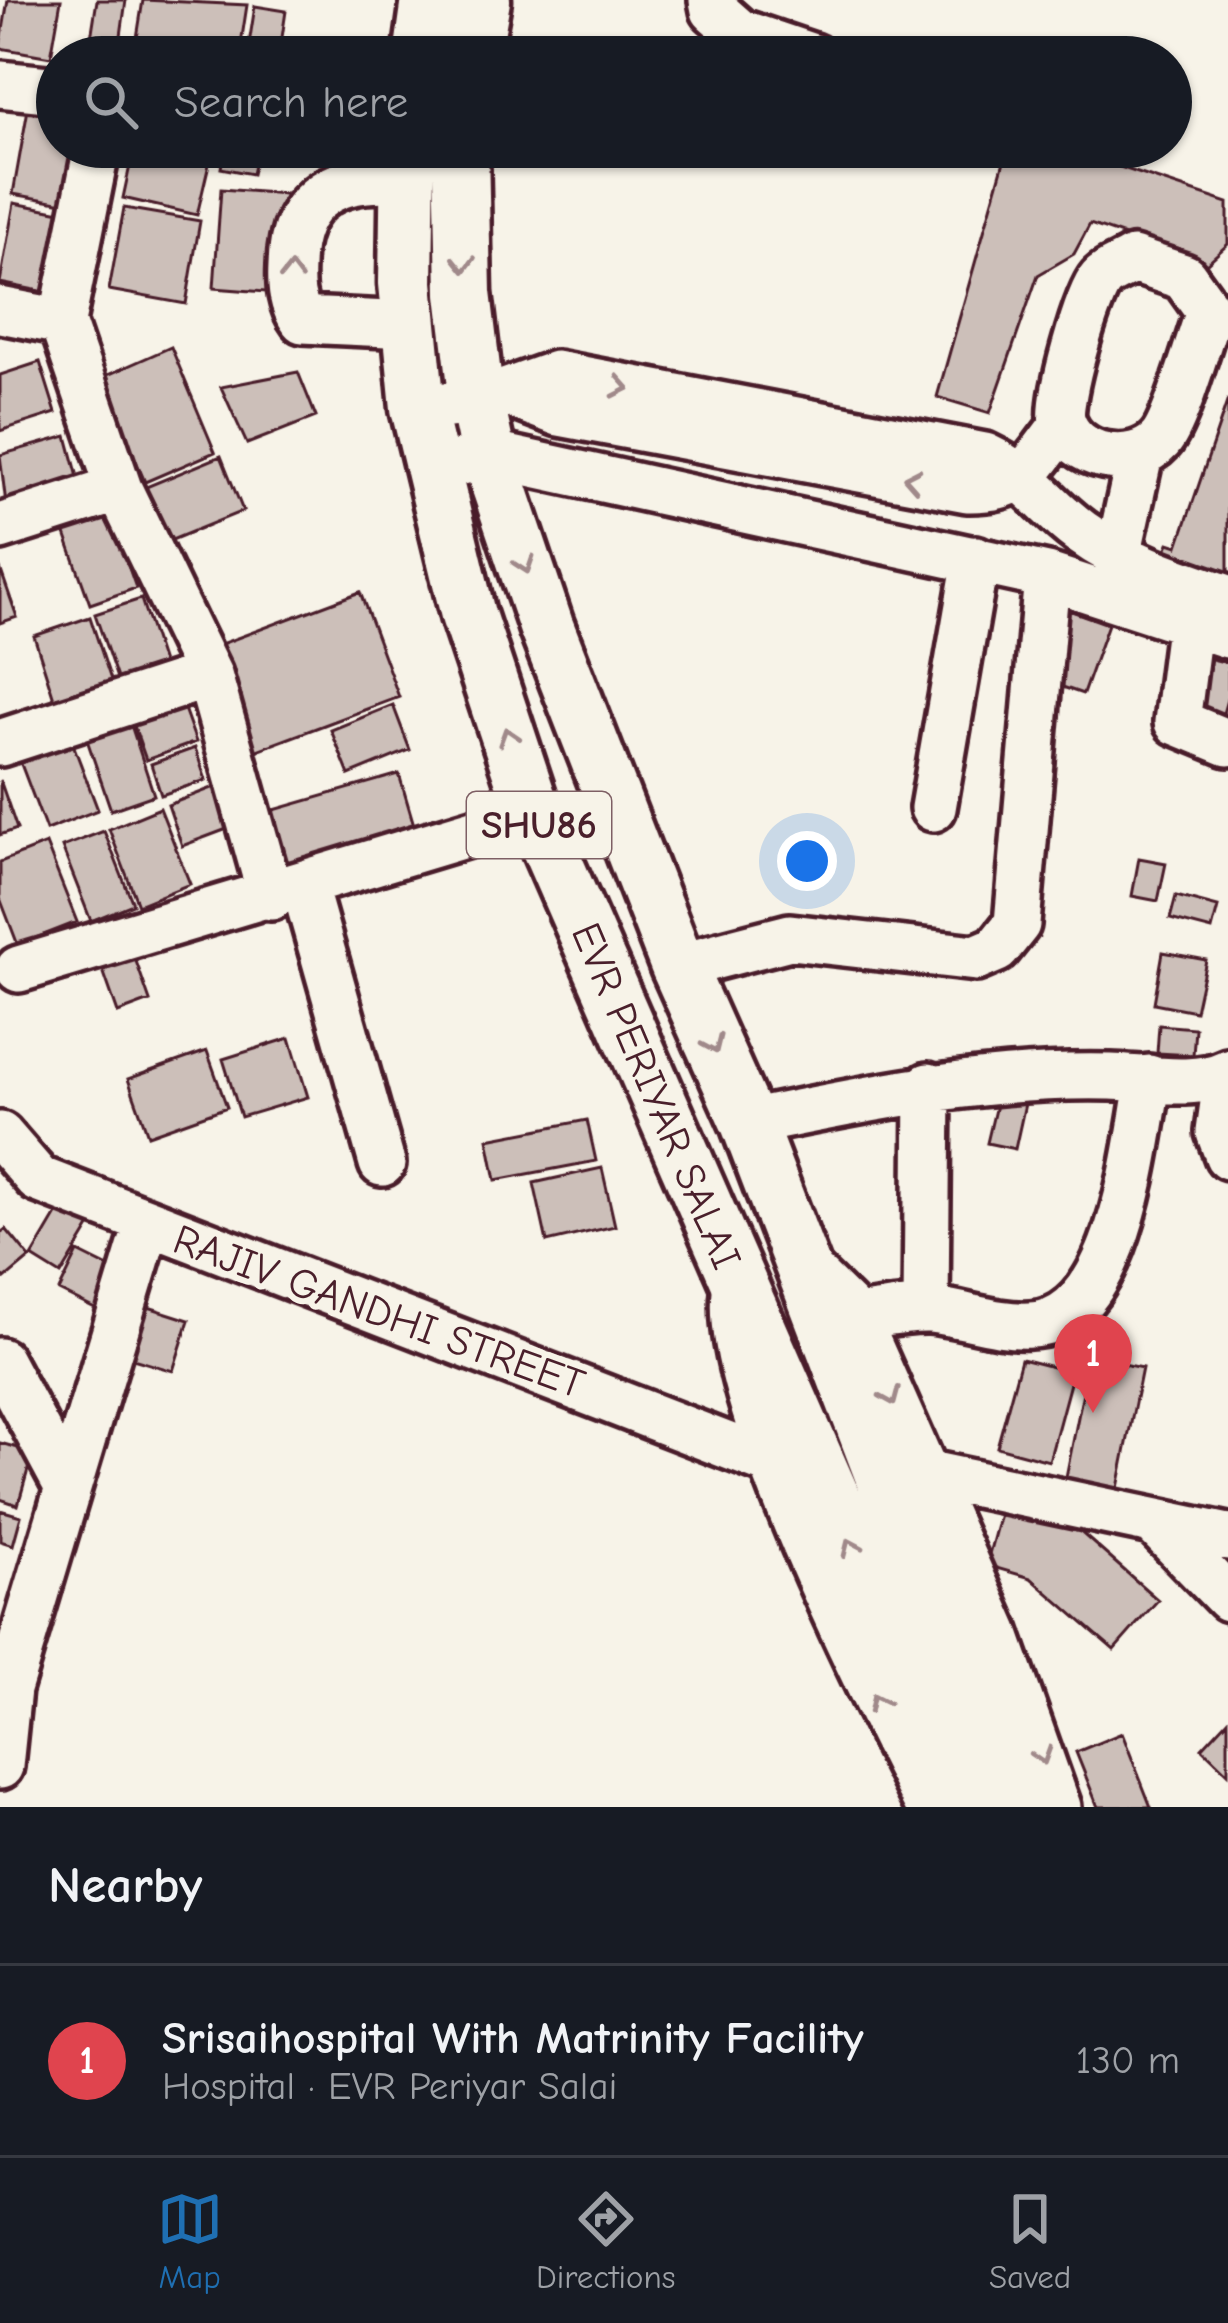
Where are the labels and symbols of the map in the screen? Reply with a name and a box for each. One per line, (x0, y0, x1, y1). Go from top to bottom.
one-way arrow (450, 255, 476, 274)
one-way arrow (278, 262, 304, 281)
one-way arrow (611, 373, 631, 399)
one-way arrow (902, 467, 922, 493)
one-way arrow (511, 554, 536, 575)
one-way arrow (498, 727, 523, 748)
road number: SHU86 (467, 792, 611, 858)
your location (777, 831, 837, 891)
street label: EVR PERIYAR SALAI (561, 916, 751, 1276)
one-way arrow (699, 1033, 723, 1055)
street label: RAJIV GANDHI STREET (167, 1215, 591, 1409)
pin: 1 (1054, 1314, 1132, 1413)
one-way arrow (877, 1386, 901, 1407)
one-way arrow (842, 1538, 866, 1559)
one-way arrow (868, 1693, 892, 1714)
one-way arrow (1028, 1745, 1053, 1766)

